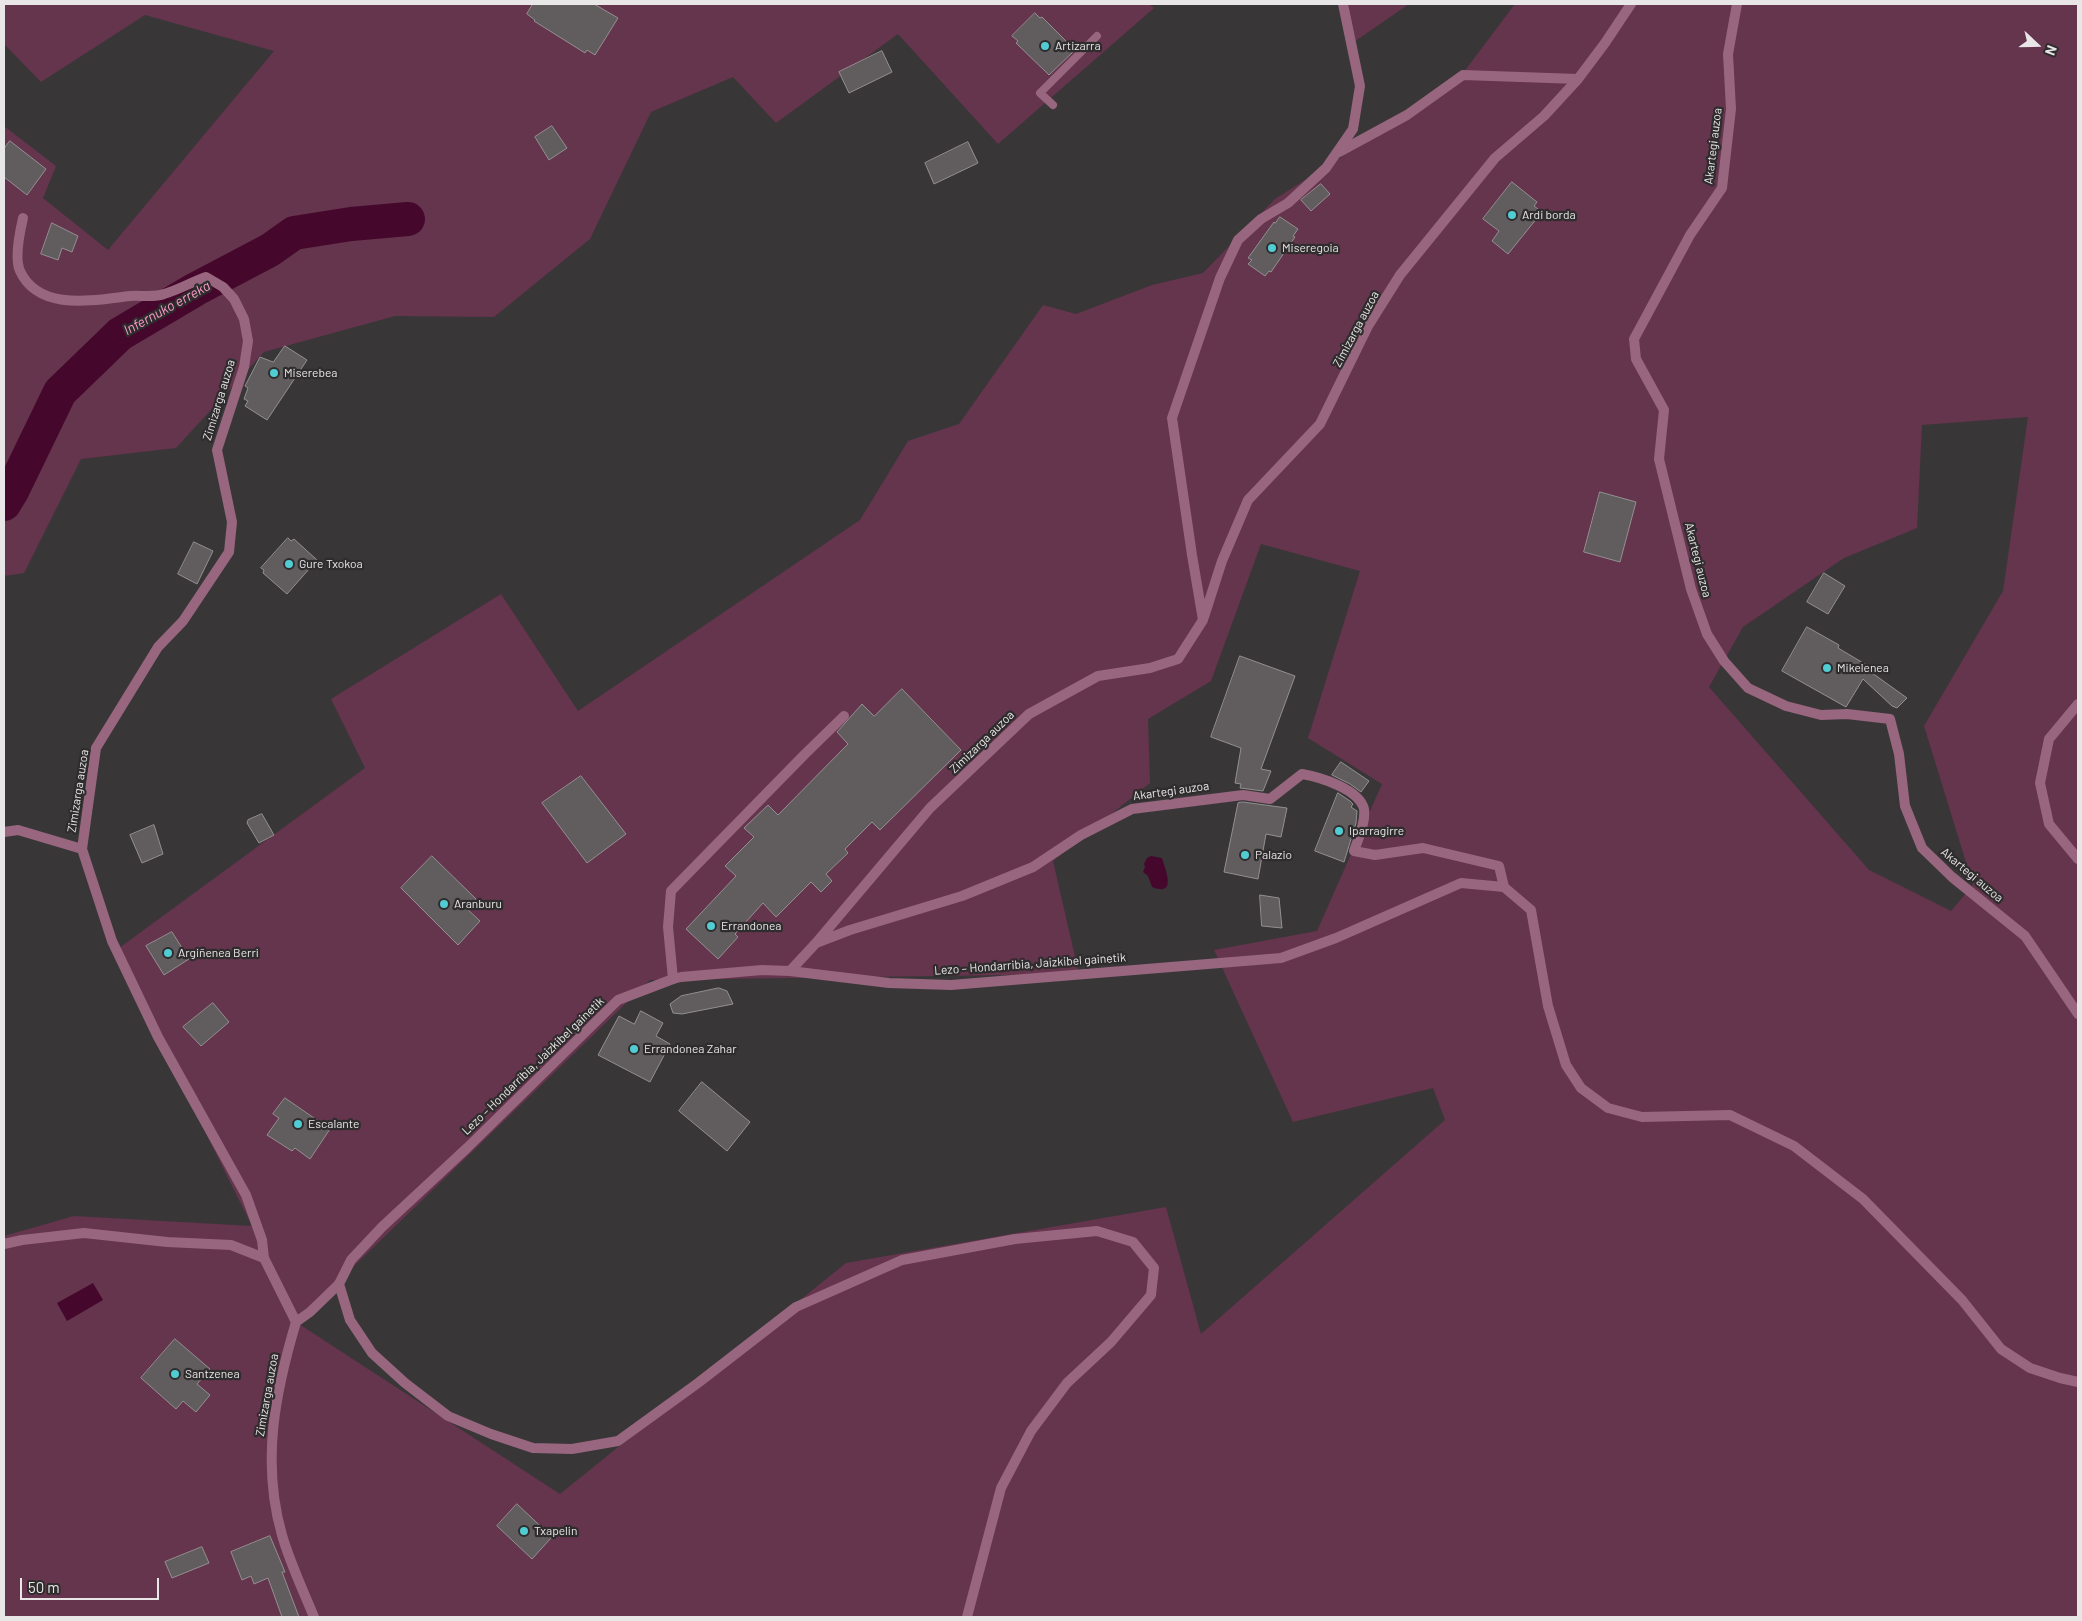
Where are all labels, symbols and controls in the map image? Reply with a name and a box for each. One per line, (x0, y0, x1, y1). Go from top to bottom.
north arrow (2012, 20, 2062, 70)
place label: Artizarra (1055, 39, 1101, 53)
marker: Artizarra (1039, 40, 1051, 52)
text: N (2042, 43, 2061, 58)
street label: Akartegi auzoa (1701, 107, 1725, 185)
place label: Ardi borda (1522, 208, 1576, 222)
marker: Ardi borda (1506, 209, 1518, 221)
place label: Miseregoia (1282, 241, 1339, 255)
marker: Miseregoia (1266, 242, 1278, 254)
water label: Infernuko erreka (121, 277, 213, 339)
street label: Zimizarga auzoa (1330, 289, 1382, 369)
street label: Zimizarga auzoa (200, 358, 238, 442)
place label: Miserebea (284, 366, 337, 380)
marker: Miserebea (268, 367, 280, 379)
street label: Akartegi auzoa (1682, 521, 1714, 599)
place label: Gure Txokoa (299, 557, 363, 571)
marker: Gure Txokoa (283, 558, 295, 570)
place label: Mikelenea (1837, 661, 1889, 675)
marker: Mikelenea (1821, 662, 1833, 674)
street label: Zimizarga auzoa (947, 708, 1017, 776)
street label: Zimizarga auzoa (64, 748, 92, 834)
street label: Akartegi auzoa (1132, 779, 1210, 803)
place label: Iparragirre (1349, 824, 1404, 838)
marker: Iparragirre (1333, 825, 1345, 837)
street label: Akartegi auzoa (1938, 845, 2006, 905)
place label: Palazio (1255, 848, 1292, 862)
marker: Palazio (1239, 849, 1251, 861)
place label: Aranburu (454, 897, 502, 911)
marker: Aranburu (438, 898, 450, 910)
place label: Errandonea (721, 919, 781, 933)
marker: Errandonea (705, 920, 717, 932)
place label: Argiñenea Berri (178, 946, 259, 960)
marker: Argiñenea Berri (162, 947, 174, 959)
street label: Lezo – Hondarribia, Jaizkibel gainetik (934, 950, 1126, 978)
street label: Lezo – Hondarribia, Jaizkibel gainetik (459, 994, 607, 1138)
place label: Errandonea Zahar (644, 1042, 737, 1056)
marker: Errandonea Zahar (628, 1043, 640, 1055)
place label: Escalante (308, 1117, 359, 1131)
marker: Escalante (292, 1118, 304, 1130)
street label: Zimizarga auzoa (253, 1352, 281, 1438)
place label: Santzenea (185, 1367, 240, 1381)
marker: Santzenea (169, 1368, 181, 1380)
place label: Txapelin (534, 1524, 577, 1538)
marker: Txapelin (518, 1525, 530, 1537)
scale bar (22, 1568, 161, 1600)
text: 50 m (28, 1578, 60, 1596)

